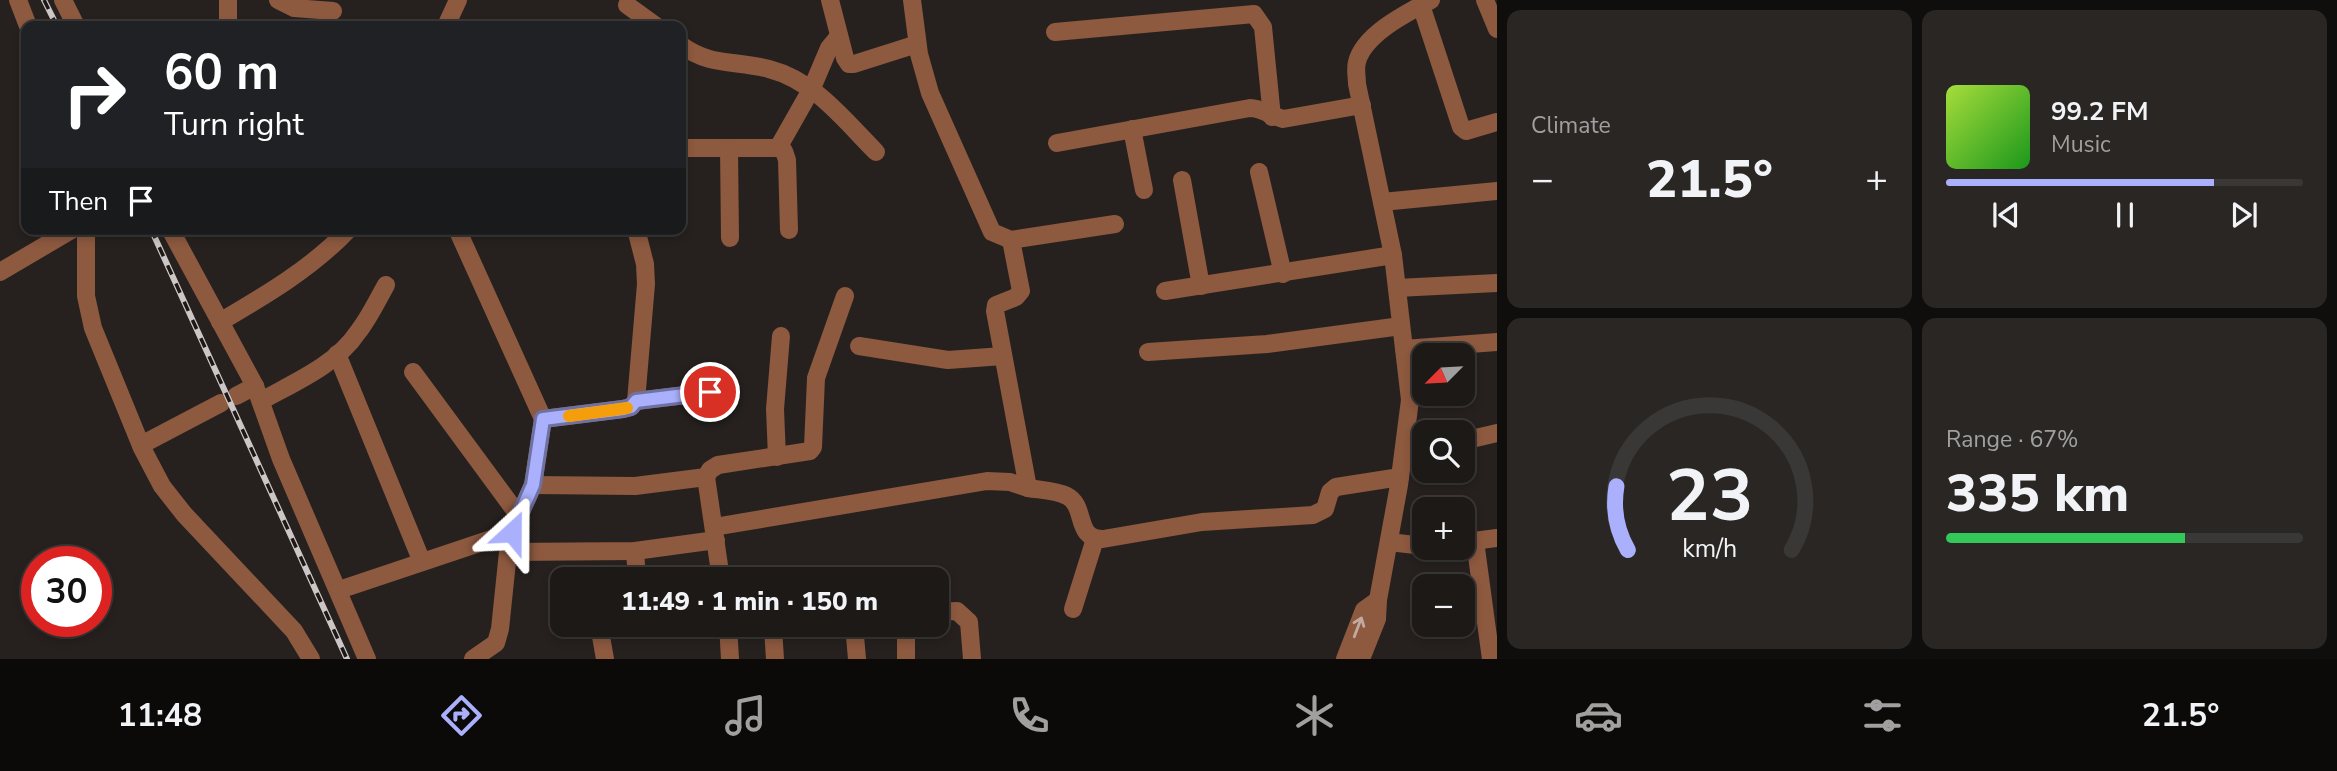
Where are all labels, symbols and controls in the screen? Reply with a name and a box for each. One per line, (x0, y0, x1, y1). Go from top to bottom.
text: 60 m (164, 39, 279, 106)
icon: right (49, 49, 140, 140)
text: 99.2 FM (2051, 94, 2148, 129)
text: Turn right (164, 103, 304, 146)
text: Climate (1531, 110, 1611, 141)
text: Music (2051, 129, 2111, 160)
text: 21.5° (1646, 144, 1773, 215)
text: − (1531, 154, 1554, 205)
text: + (1865, 154, 1888, 205)
icon: arrive (122, 182, 160, 220)
text: Then (49, 184, 108, 219)
icon: previous (1987, 196, 2025, 234)
icon: pause (2106, 196, 2144, 234)
icon: next (2225, 196, 2263, 234)
north arrow (1412, 343, 1475, 406)
map controls (1412, 343, 1475, 637)
pin (680, 362, 740, 422)
icon: arrive (691, 373, 729, 411)
button: search (1412, 420, 1475, 483)
text: Range · 67% (1946, 424, 2078, 455)
text: 23 (1666, 446, 1753, 546)
text: 335 km (1946, 458, 2129, 529)
position arrow (475, 495, 549, 569)
button: + (1412, 497, 1475, 560)
text: km/h (1682, 531, 1737, 565)
speed limit sign: 30 (21, 546, 112, 637)
button: − (1412, 574, 1475, 637)
text: 11:49 · 1 min · 150 m (621, 584, 878, 619)
one-way arrow (1352, 616, 1365, 638)
icon: directions (437, 691, 486, 740)
icon: music (721, 691, 770, 740)
icon: phone (1005, 691, 1054, 740)
icon: climate (1290, 691, 1339, 740)
icon: car (1574, 691, 1623, 740)
icon: filters (1858, 691, 1907, 740)
text: 11:48 (118, 694, 202, 737)
text: 21.5° (2142, 694, 2219, 737)

